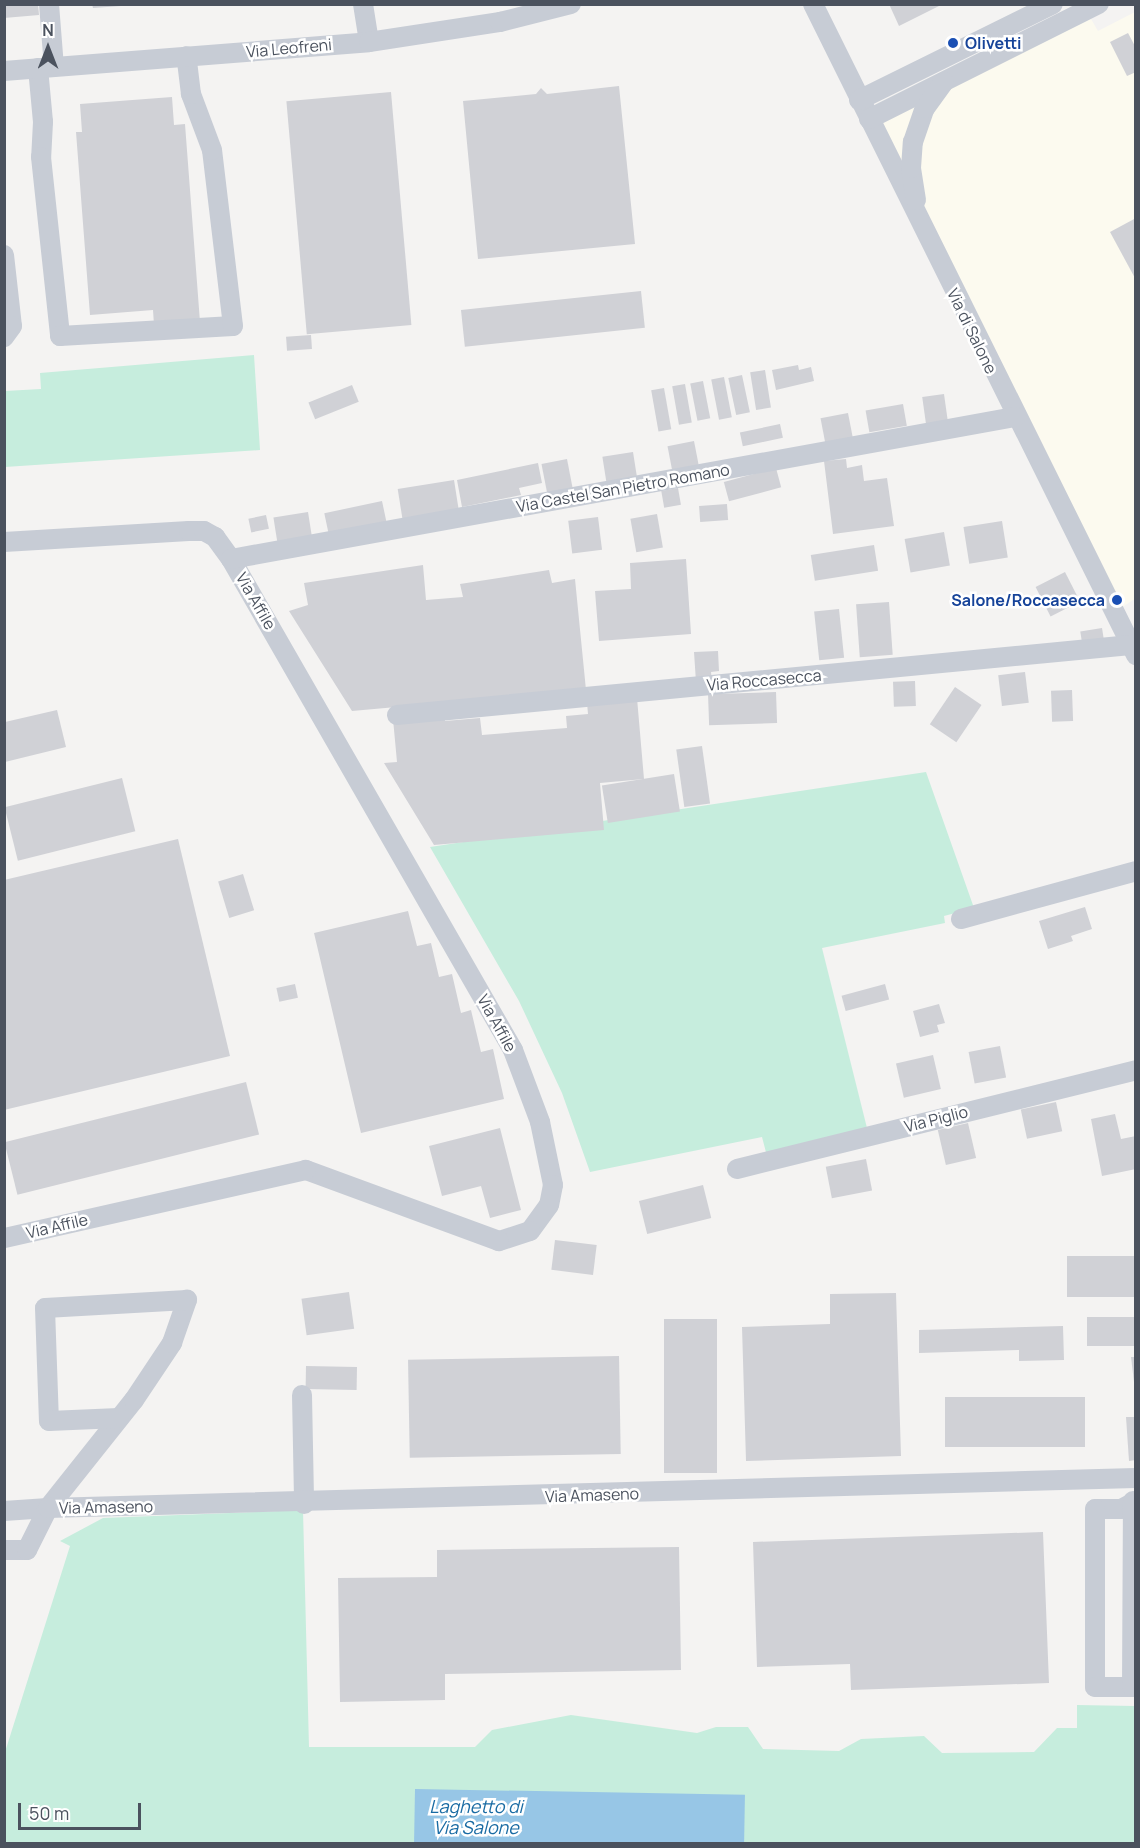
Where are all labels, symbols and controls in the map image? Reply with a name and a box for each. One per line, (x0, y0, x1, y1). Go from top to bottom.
north arrow (18, 18, 78, 78)
text: N (42, 19, 54, 41)
place label: Olivetti (965, 33, 1022, 53)
street label: Via Leofreni (245, 35, 333, 61)
marker: Olivetti (946, 36, 960, 50)
street label: Via di Salone (943, 285, 1001, 377)
street label: Via Castel San Pietro Romano (515, 460, 731, 516)
street label: Via Affile (232, 569, 280, 633)
place label: Salone/Roccasecca (951, 590, 1105, 610)
marker: Salone/Roccasecca (1110, 593, 1124, 607)
street label: Via Roccasecca (706, 665, 822, 695)
street label: Via Affile (473, 991, 521, 1055)
street label: Via Piglio (902, 1102, 970, 1136)
street label: Via Affile (24, 1210, 90, 1242)
street label: Via Amaseno (545, 1484, 639, 1506)
street label: Via Amaseno (59, 1497, 153, 1517)
scale bar (21, 1791, 144, 1829)
water label: Laghetto di Via Salone (429, 1796, 523, 1838)
text: 50 m (29, 1801, 69, 1825)

